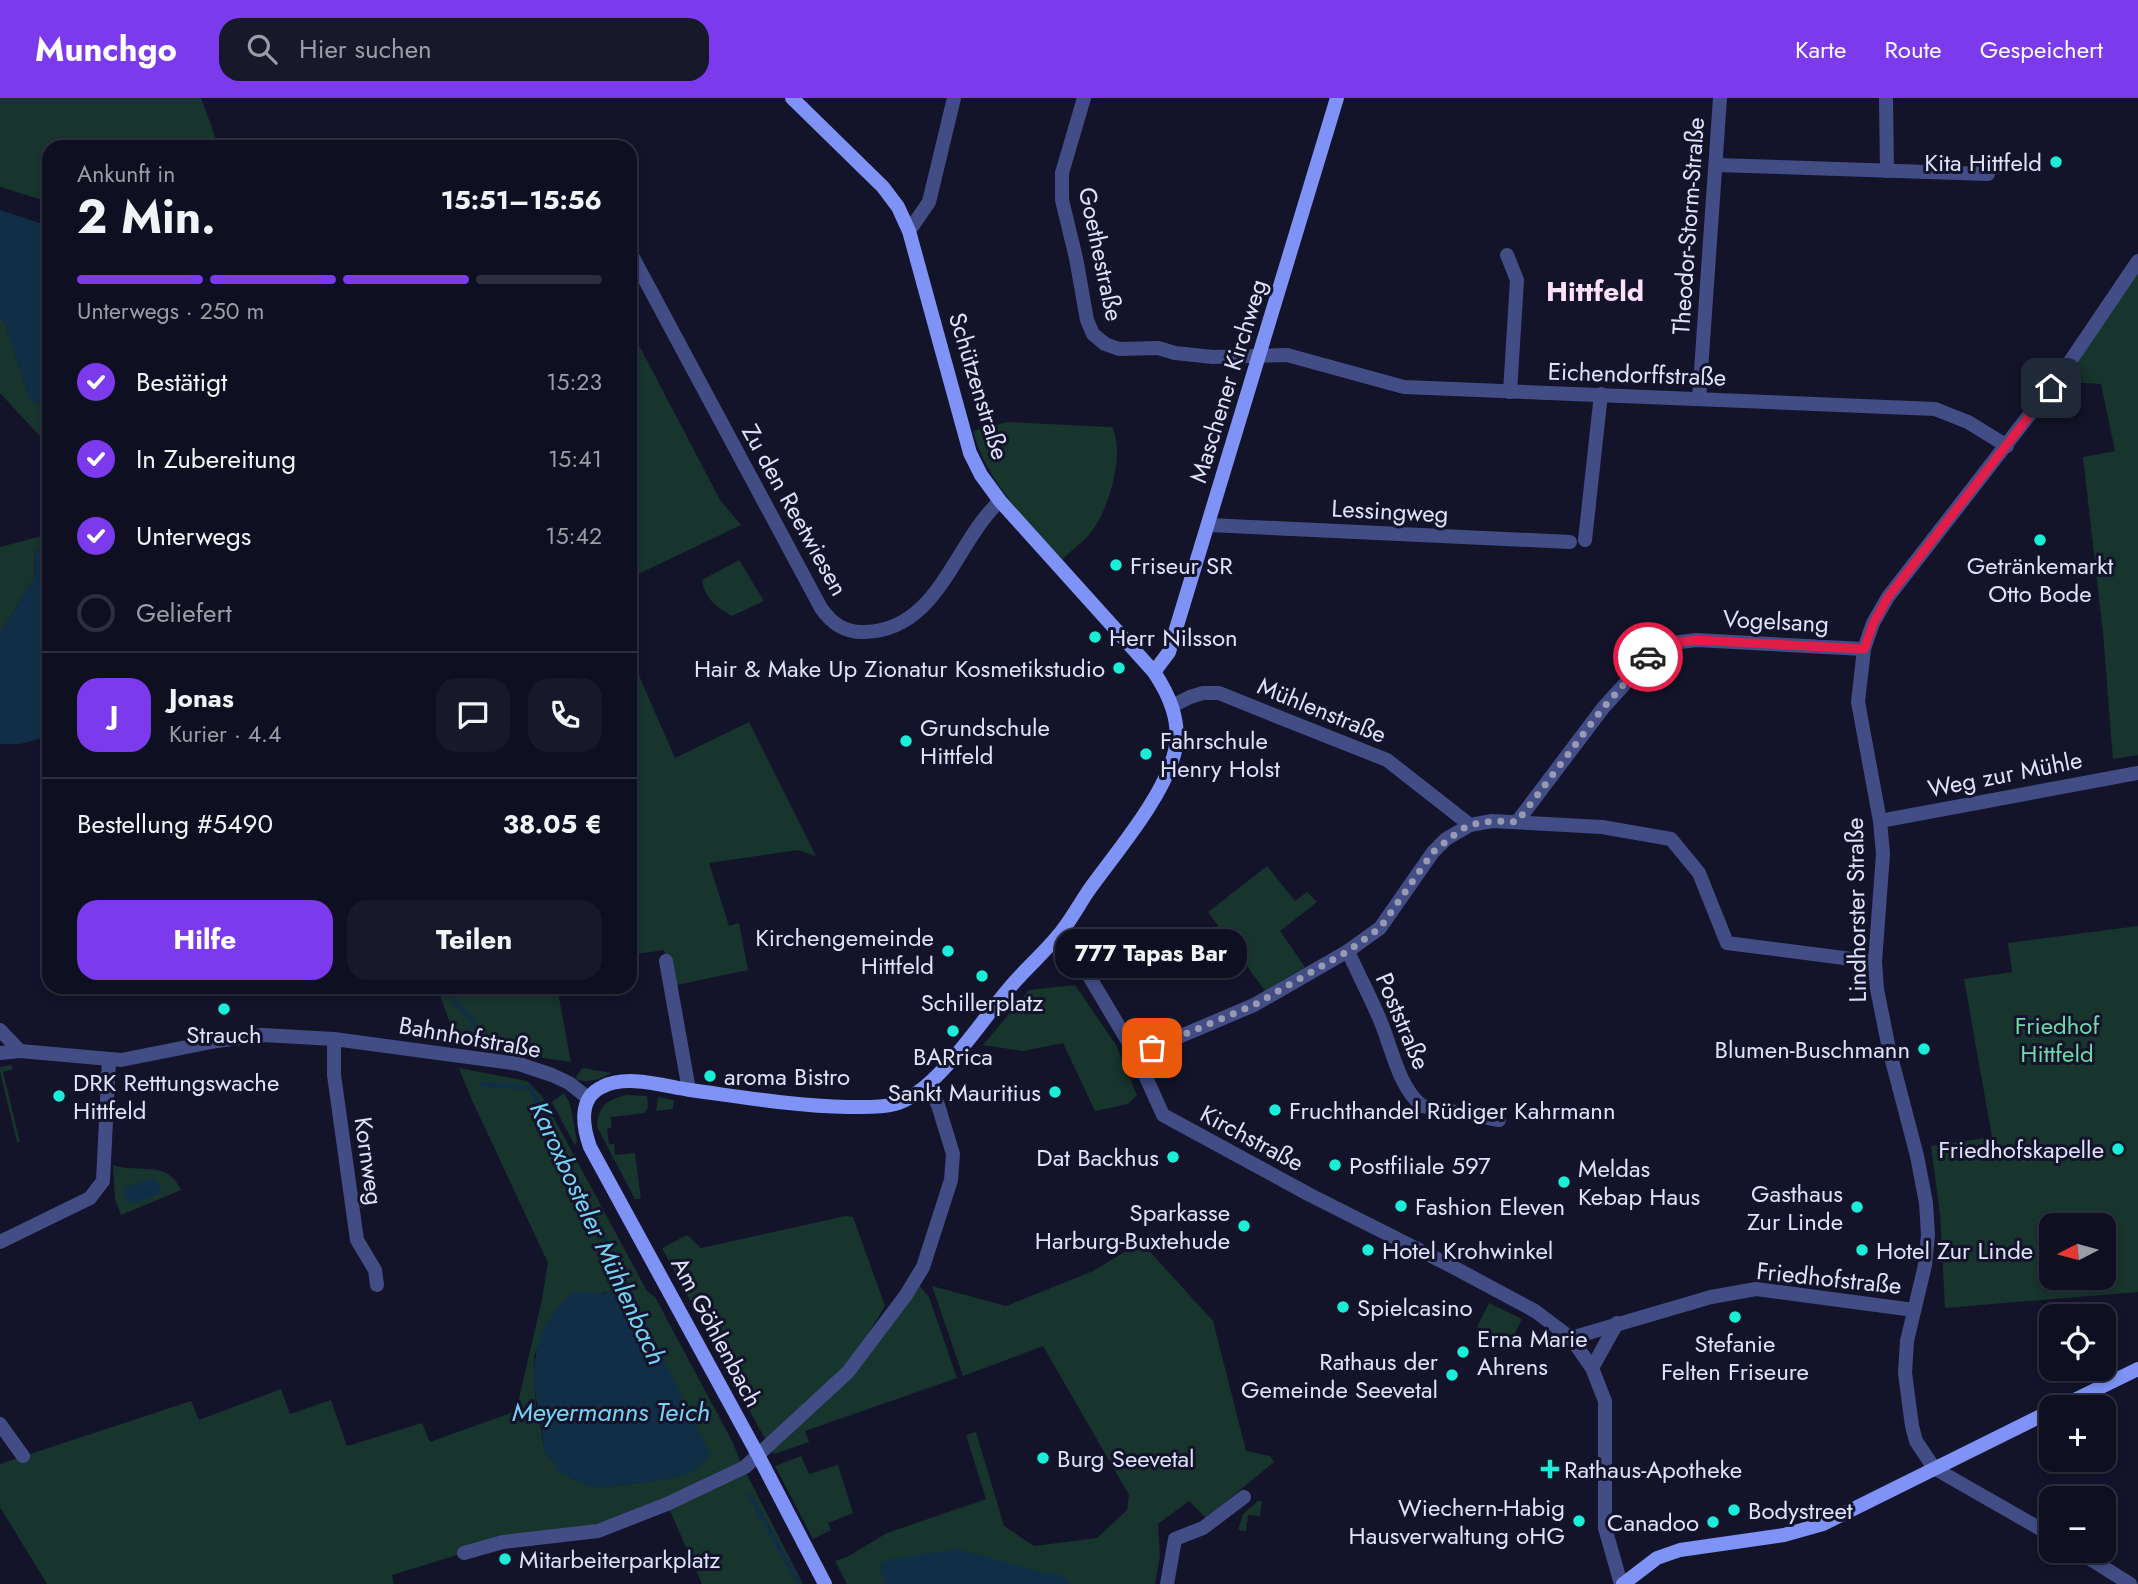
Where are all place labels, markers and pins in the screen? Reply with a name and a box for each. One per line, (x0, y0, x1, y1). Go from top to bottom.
place label: Kita Hittfeld (1924, 145, 2042, 180)
marker: Kita Hittfeld (2048, 154, 2064, 170)
pin (2021, 358, 2081, 418)
marker: Getränkemarkt Otto Bode (2032, 532, 2048, 548)
place label: Friseur SR (1130, 548, 1233, 583)
place label: Getränkemarkt Otto Bode (1967, 548, 2114, 611)
marker: Friseur SR (1108, 557, 1124, 573)
place label: Herr Nilsson (1109, 620, 1238, 655)
marker: Herr Nilsson (1087, 629, 1103, 645)
place label: Hair & Make Up Zionatur Kosmetikstudio (694, 651, 1105, 686)
marker: Hair & Make Up Zionatur Kosmetikstudio (1111, 660, 1127, 676)
place label: Grundschule Hittfeld (920, 710, 1050, 773)
place label: Fahrschule Henry Holst (1160, 723, 1280, 786)
marker: Grundschule Hittfeld (898, 733, 914, 749)
marker: Fahrschule Henry Holst (1138, 746, 1154, 762)
place label: Kirchengemeinde Hittfeld (755, 920, 934, 983)
callout: 777 Tapas Bar (1056, 929, 1248, 978)
marker: Kirchengemeinde Hittfeld (940, 943, 956, 959)
marker: Schillerplatz (974, 968, 990, 984)
place label: Schillerplatz (921, 985, 1043, 1020)
marker: Strauch (216, 1001, 232, 1017)
place label: Strauch (186, 1017, 262, 1052)
pin (1122, 1018, 1182, 1078)
marker: BARrica (945, 1023, 961, 1039)
place label: Blumen-Buschmann (1715, 1032, 1910, 1067)
place label: BARrica (913, 1039, 993, 1074)
marker: Blumen-Buschmann (1916, 1041, 1932, 1057)
place label: aroma Bistro (724, 1059, 850, 1094)
place label: DRK Retttungswache Hittfeld (73, 1065, 279, 1128)
marker: aroma Bistro (702, 1068, 718, 1084)
place label: Sankt Mauritius (888, 1075, 1041, 1110)
marker: Sankt Mauritius (1047, 1084, 1063, 1100)
marker: DRK Retttungswache Hittfeld (51, 1088, 67, 1104)
place label: Fruchthandel Rüdiger Kahrmann (1289, 1093, 1616, 1128)
marker: Fruchthandel Rüdiger Kahrmann (1267, 1102, 1283, 1118)
place label: Friedhofskapelle (1938, 1132, 2104, 1167)
place label: Dat Backhus (1036, 1140, 1159, 1175)
marker: Friedhofskapelle (2110, 1141, 2126, 1157)
place label: Postfiliale 597 (1349, 1148, 1491, 1183)
marker: Dat Backhus (1165, 1149, 1181, 1165)
place label: Meldas Kebap Haus (1578, 1151, 1700, 1214)
marker: Postfiliale 597 (1327, 1157, 1343, 1173)
marker: Meldas Kebap Haus (1556, 1174, 1572, 1190)
place label: Gasthaus Zur Linde (1747, 1176, 1843, 1239)
place label: Fashion Eleven (1415, 1189, 1565, 1224)
place label: Sparkasse Harburg-Buxtehude (1035, 1195, 1230, 1258)
marker: Fashion Eleven (1393, 1198, 1409, 1214)
marker: Gasthaus Zur Linde (1849, 1199, 1865, 1215)
marker: Sparkasse Harburg-Buxtehude (1236, 1218, 1252, 1234)
place label: Hotel Krohwinkel (1382, 1233, 1553, 1268)
place label: Hotel Zur Linde (1876, 1233, 2033, 1268)
marker: Hotel Krohwinkel (1360, 1242, 1376, 1258)
marker: Hotel Zur Linde (1854, 1242, 1870, 1258)
place label: Spielcasino (1357, 1290, 1473, 1325)
marker: Spielcasino (1335, 1299, 1351, 1315)
marker: Stefanie Felten Friseure (1727, 1309, 1743, 1325)
place label: Erna Marie Ahrens (1477, 1321, 1588, 1384)
place label: Stefanie Felten Friseure (1661, 1326, 1809, 1389)
place label: Rathaus der Gemeinde Seevetal (1241, 1344, 1439, 1407)
marker: Erna Marie Ahrens (1455, 1344, 1471, 1360)
marker: Rathaus der Gemeinde Seevetal (1444, 1367, 1460, 1383)
place label: Burg Seevetal (1057, 1441, 1195, 1476)
marker: Burg Seevetal (1035, 1450, 1051, 1466)
place label: Rathaus-Apotheke (1564, 1452, 1742, 1487)
marker: Rathaus-Apotheke (1542, 1461, 1558, 1477)
place label: Wiechern-Habig Hausverwaltung oHG (1349, 1490, 1565, 1553)
place label: Bodystreet (1748, 1493, 1853, 1528)
marker: Bodystreet (1726, 1502, 1742, 1518)
place label: Canadoo (1607, 1505, 1699, 1540)
marker: Wiechern-Habig Hausverwaltung oHG (1571, 1513, 1587, 1529)
marker: Canadoo (1705, 1514, 1721, 1530)
place label: Mitarbeiterparkplatz (519, 1542, 720, 1577)
marker: Mitarbeiterparkplatz (497, 1551, 513, 1567)

